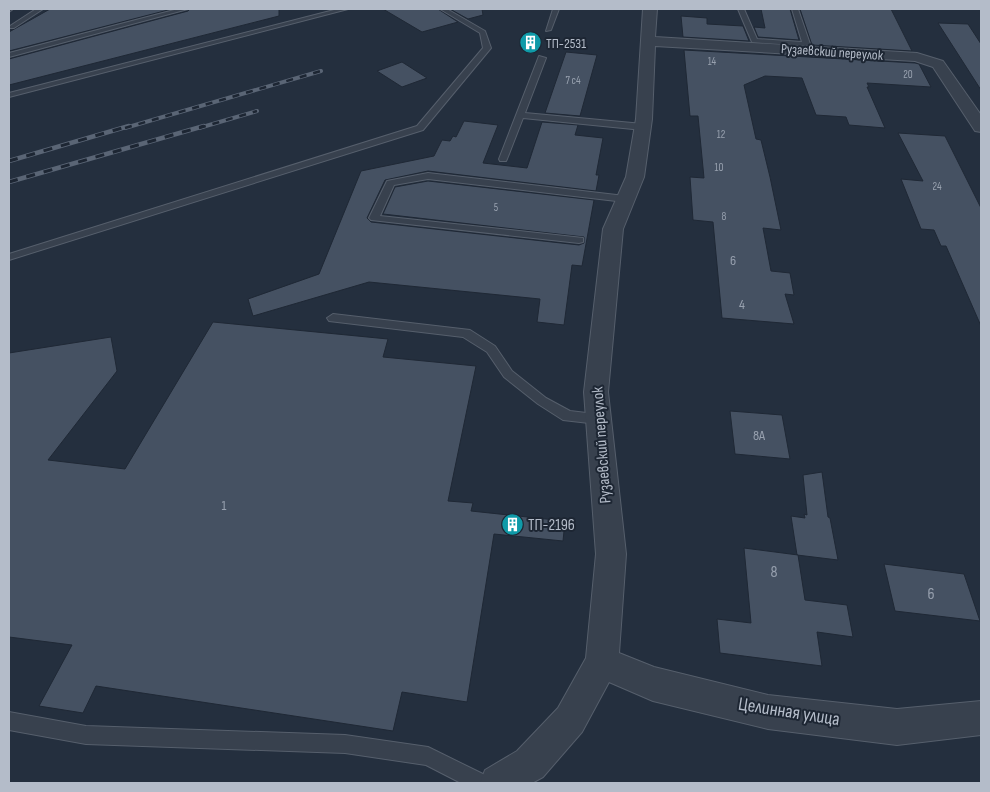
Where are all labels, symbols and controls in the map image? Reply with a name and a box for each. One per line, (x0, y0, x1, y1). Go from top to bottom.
building icon: ТП-2531 (518, 31, 542, 55)
place label: ТП-2531 (546, 35, 586, 52)
street label: Рузаевский переулок (780, 40, 884, 64)
house number: 14 (708, 55, 717, 68)
house number: 20 (903, 68, 913, 81)
house number: 7 с4 (565, 74, 581, 87)
house number: 12 (717, 128, 726, 141)
house number: 10 (715, 161, 723, 174)
house number: 24 (932, 180, 942, 193)
house number: 5 (494, 201, 498, 214)
house number: 8 (722, 210, 727, 223)
house number: 6 (730, 252, 736, 269)
house number: 4 (739, 296, 745, 313)
street label: Рузаевский переулок (588, 385, 616, 504)
house number: 8А (753, 427, 766, 444)
house number: 1 (222, 497, 227, 514)
building icon: ТП-2196 (500, 513, 524, 537)
place label: ТП-2196 (528, 516, 575, 535)
house number: 8 (770, 563, 778, 582)
house number: 6 (927, 585, 935, 604)
street label: Целинная улица (737, 693, 841, 731)

